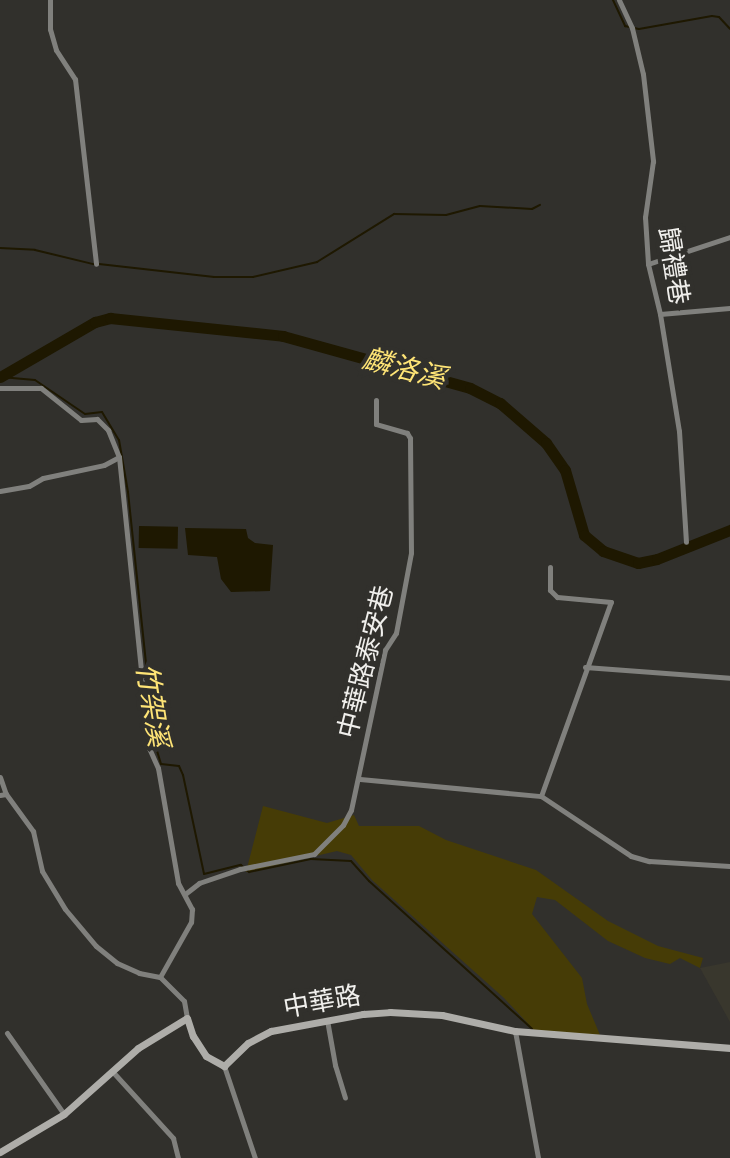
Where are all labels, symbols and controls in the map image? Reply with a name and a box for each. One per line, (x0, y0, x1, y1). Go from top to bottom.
street label: 歸禮巷 (651, 225, 695, 307)
water label: 麟洛溪 (359, 342, 449, 396)
street label: 中華路泰安巷 (332, 583, 400, 741)
water label: 竹架溪 (129, 661, 175, 749)
street label: 中華路 (281, 980, 363, 1024)

